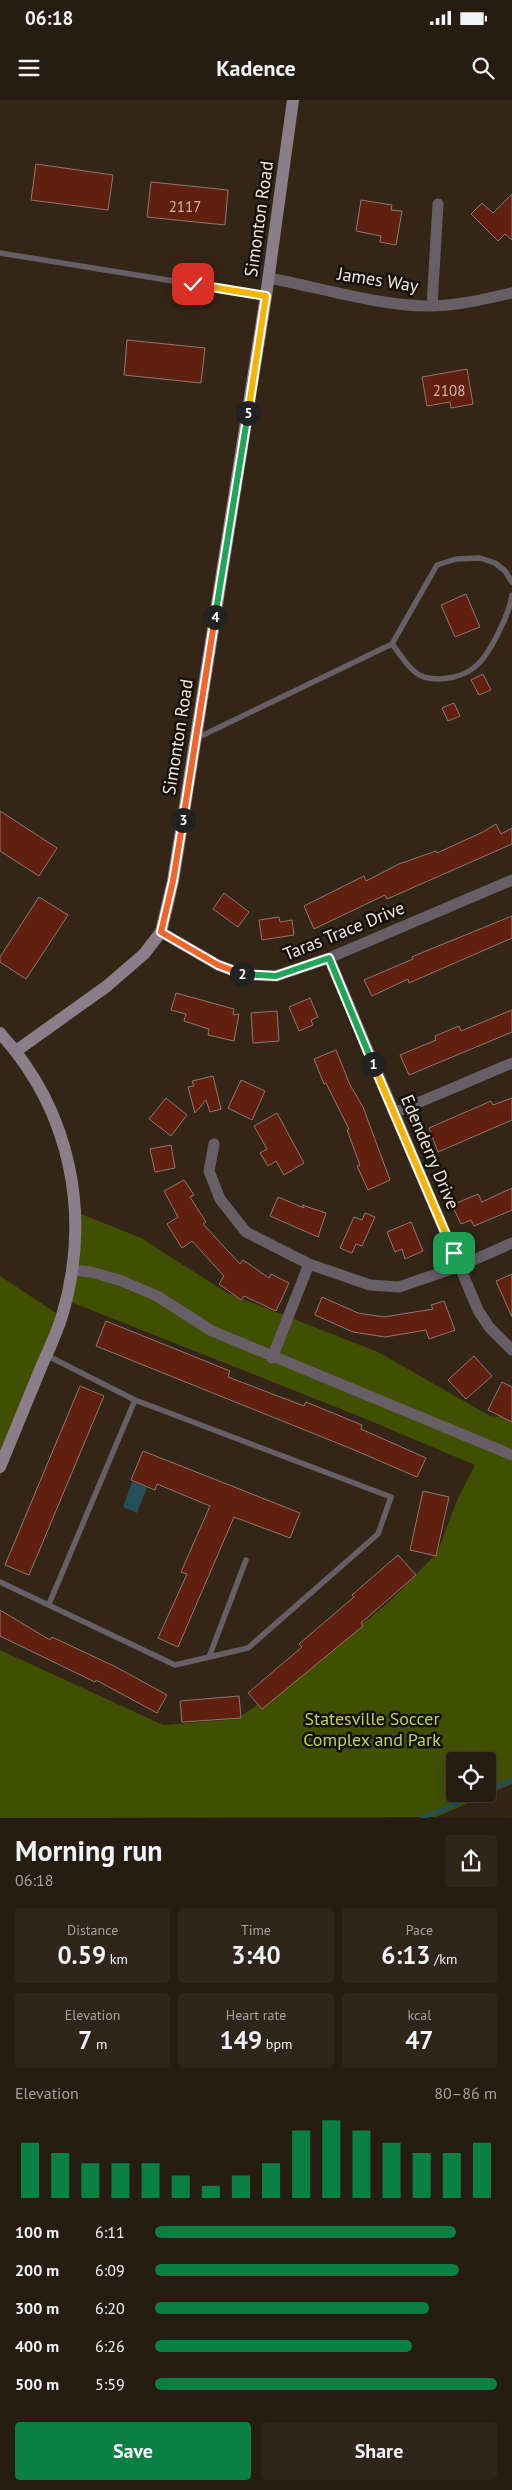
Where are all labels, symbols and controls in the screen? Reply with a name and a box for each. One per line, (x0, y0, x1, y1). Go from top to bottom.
text: 06:18 (25, 6, 73, 30)
icon: menu (15, 54, 43, 82)
text: Kadence (216, 54, 296, 82)
icon: search (469, 54, 497, 82)
street label: Simonton Road (239, 159, 278, 278)
house number: 2117 (169, 197, 201, 216)
street label: James Way (335, 262, 421, 297)
pin (172, 263, 214, 305)
icon: check (179, 270, 207, 298)
house number: 2108 (433, 381, 465, 400)
pin: 5 (236, 400, 260, 426)
text: 5 (245, 404, 252, 422)
pin: 4 (202, 604, 228, 630)
text: 4 (212, 608, 219, 626)
street label: Simonton Road (157, 677, 198, 796)
pin: 3 (170, 808, 196, 832)
text: 3 (180, 811, 187, 829)
street label: Taras Trace Drive (280, 896, 408, 965)
pin: 2 (230, 962, 254, 986)
text: 2 (239, 965, 246, 983)
pin: 1 (360, 1052, 386, 1076)
text: 1 (370, 1055, 377, 1073)
street label: Edenderry Drive (396, 1091, 465, 1213)
pin (433, 1232, 475, 1274)
icon: arrive (440, 1239, 468, 1267)
park label: Statesville Soccer Complex and Park (303, 1707, 441, 1751)
map controls (446, 1752, 496, 1802)
button: locate (446, 1752, 496, 1802)
text: Morning run (15, 1832, 163, 1869)
button: share (445, 1835, 497, 1887)
text: 06:18 (15, 1870, 53, 1890)
text: Distance (67, 1921, 118, 1939)
text: Time (241, 1921, 271, 1939)
text: Pace (406, 1921, 433, 1939)
text: 0.59 (57, 1939, 106, 1971)
text: 3:40 (231, 1939, 281, 1971)
text: 6:13 (381, 1939, 431, 1971)
text: km (106, 1950, 128, 1968)
text: /km (431, 1950, 457, 1968)
text: Elevation (65, 2006, 121, 2024)
text: Heart rate (226, 2006, 286, 2024)
text: kcal (407, 2006, 431, 2024)
text: 7 (78, 2024, 92, 2056)
text: 149 (220, 2024, 262, 2056)
text: 47 (405, 2024, 434, 2056)
text: m (92, 2035, 107, 2053)
text: bpm (262, 2035, 292, 2053)
text: Elevation (15, 2083, 79, 2103)
text: 80–86 m (434, 2083, 497, 2103)
text: 100 m (15, 2222, 59, 2242)
text: 6:11 (95, 2222, 125, 2242)
text: 200 m (15, 2260, 59, 2280)
text: 6:09 (95, 2260, 125, 2280)
text: 300 m (15, 2298, 59, 2318)
text: 6:20 (95, 2298, 125, 2318)
text: 400 m (15, 2336, 59, 2356)
text: 6:26 (95, 2336, 125, 2356)
text: 500 m (15, 2374, 59, 2394)
text: 5:59 (95, 2374, 125, 2394)
button: Save (15, 2422, 251, 2480)
button: Share (261, 2422, 497, 2480)

